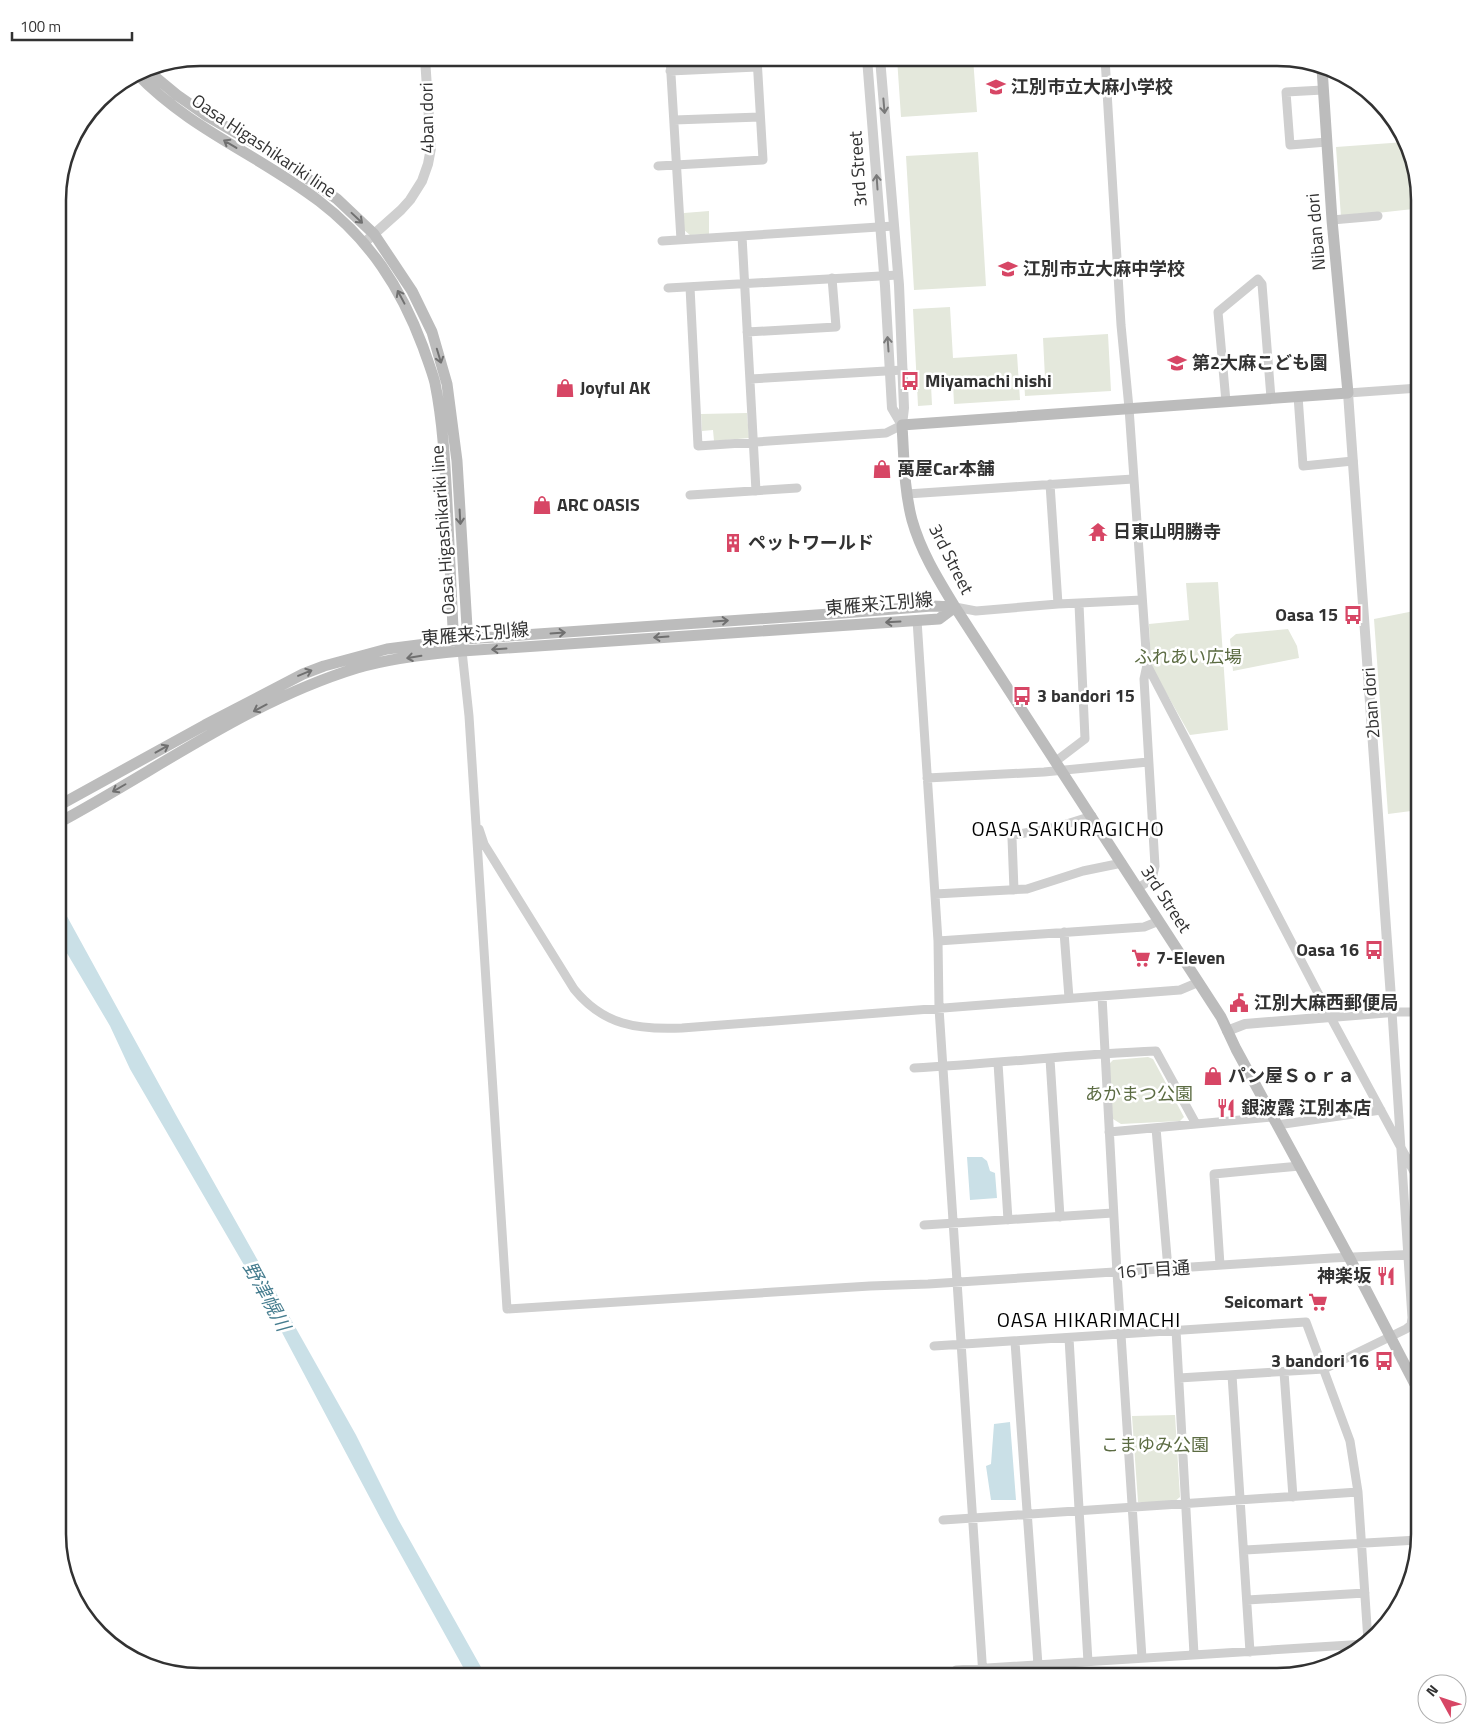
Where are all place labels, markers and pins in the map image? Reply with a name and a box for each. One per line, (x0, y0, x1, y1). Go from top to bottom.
place label: 江別市立大麻小学校 (1011, 73, 1173, 100)
school or university icon: 江別市立大麻小学校 (985, 76, 1007, 98)
place label: 江別市立大麻中学校 (1023, 255, 1185, 282)
school or university icon: 江別市立大麻中学校 (997, 258, 1019, 280)
place label: 第2大麻こども園 (1192, 349, 1328, 376)
school or university icon: 第2大麻こども園 (1166, 352, 1188, 374)
place label: Miyamachi nishi (925, 367, 1052, 394)
bus stop icon: Miyamachi nishi (899, 370, 921, 392)
place label: Joyful AK (580, 374, 651, 401)
shop icon: Joyful AK (554, 377, 576, 399)
place label: 萬屋Car本舗 (897, 455, 995, 482)
shop icon: 萬屋Car本舗 (871, 458, 893, 480)
place label: ARC OASIS (557, 491, 640, 518)
shop icon: ARC OASIS (531, 494, 553, 516)
place label: 日東山明勝寺 (1113, 518, 1221, 545)
temple icon: 日東山明勝寺 (1087, 521, 1109, 543)
place label: ペットワールド (748, 529, 874, 556)
building icon: ペットワールド (722, 532, 744, 554)
place label: Oasa 15 (1275, 601, 1338, 628)
bus stop icon: Oasa 15 (1342, 604, 1364, 626)
place label: 3 bandori 15 (1037, 682, 1135, 709)
bus stop icon: 3 bandori 15 (1011, 685, 1033, 707)
place label: Oasa 16 (1296, 936, 1359, 963)
bus stop icon: Oasa 16 (1363, 939, 1385, 961)
place label: 7-Eleven (1156, 944, 1225, 971)
supermarket icon: 7-Eleven (1130, 947, 1152, 969)
place label: 江別大麻西郵便局 (1254, 989, 1398, 1016)
public building icon: 江別大麻西郵便局 (1228, 992, 1250, 1014)
place label: パン屋Ｓｏｒａ (1228, 1062, 1355, 1089)
shop icon: パン屋Ｓｏｒａ (1202, 1065, 1224, 1087)
place label: 銀波露 江別本店 (1241, 1094, 1371, 1121)
restaurant icon: 銀波露 江別本店 (1215, 1097, 1237, 1119)
place label: 神楽坂 (1317, 1262, 1372, 1289)
restaurant icon: 神楽坂 (1375, 1265, 1397, 1287)
place label: Seicomart (1224, 1288, 1303, 1315)
supermarket icon: Seicomart (1307, 1291, 1329, 1313)
place label: 3 bandori 16 (1271, 1347, 1369, 1374)
bus stop icon: 3 bandori 16 (1373, 1350, 1395, 1372)

